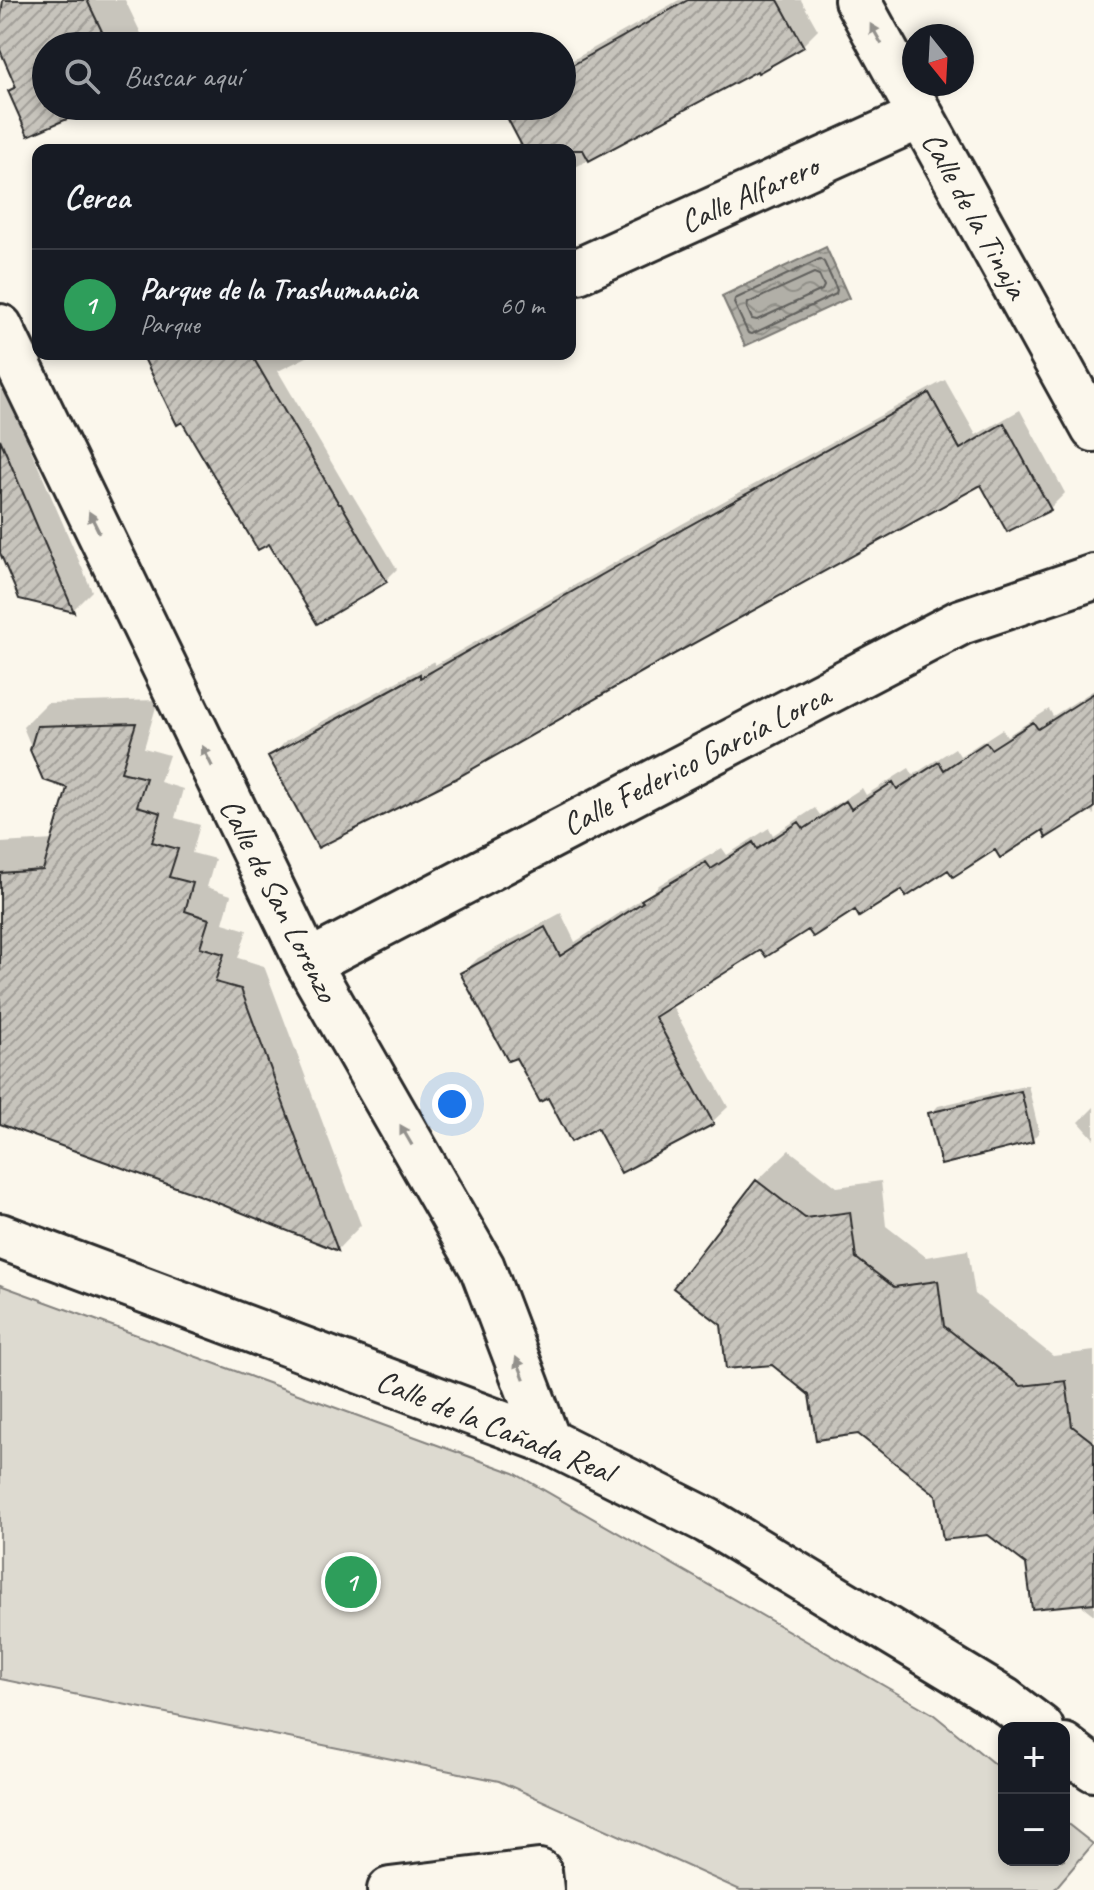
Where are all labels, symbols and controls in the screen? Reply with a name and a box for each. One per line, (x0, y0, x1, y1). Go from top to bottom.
one-way arrow (869, 22, 882, 45)
north arrow (902, 24, 974, 96)
search box (32, 32, 576, 120)
icon: search (60, 54, 104, 98)
text: Buscar aquí (124, 57, 242, 95)
street label: Calle de la Tinaja (912, 124, 1039, 307)
street label: Calle Alfarero (674, 144, 828, 243)
text: Cerca (64, 175, 130, 218)
text: Parque de la Trashumancia (140, 270, 417, 308)
text: 1 (84, 289, 96, 322)
text: 60 m (500, 289, 544, 322)
text: Parque (140, 308, 200, 341)
one-way arrow (87, 511, 101, 534)
street label: Calle Federico García Lorca (555, 673, 839, 845)
one-way arrow (200, 745, 214, 768)
street label: Calle de San Lorenzo (210, 791, 349, 1010)
your location (432, 1084, 472, 1124)
one-way arrow (399, 1124, 413, 1146)
one-way arrow (513, 1356, 526, 1380)
street label: Calle de la Cañada Real (370, 1360, 625, 1494)
pin: 1 (325, 1552, 377, 1612)
map controls (998, 1722, 1070, 1866)
button: + (998, 1722, 1070, 1794)
button: − (998, 1794, 1070, 1866)

